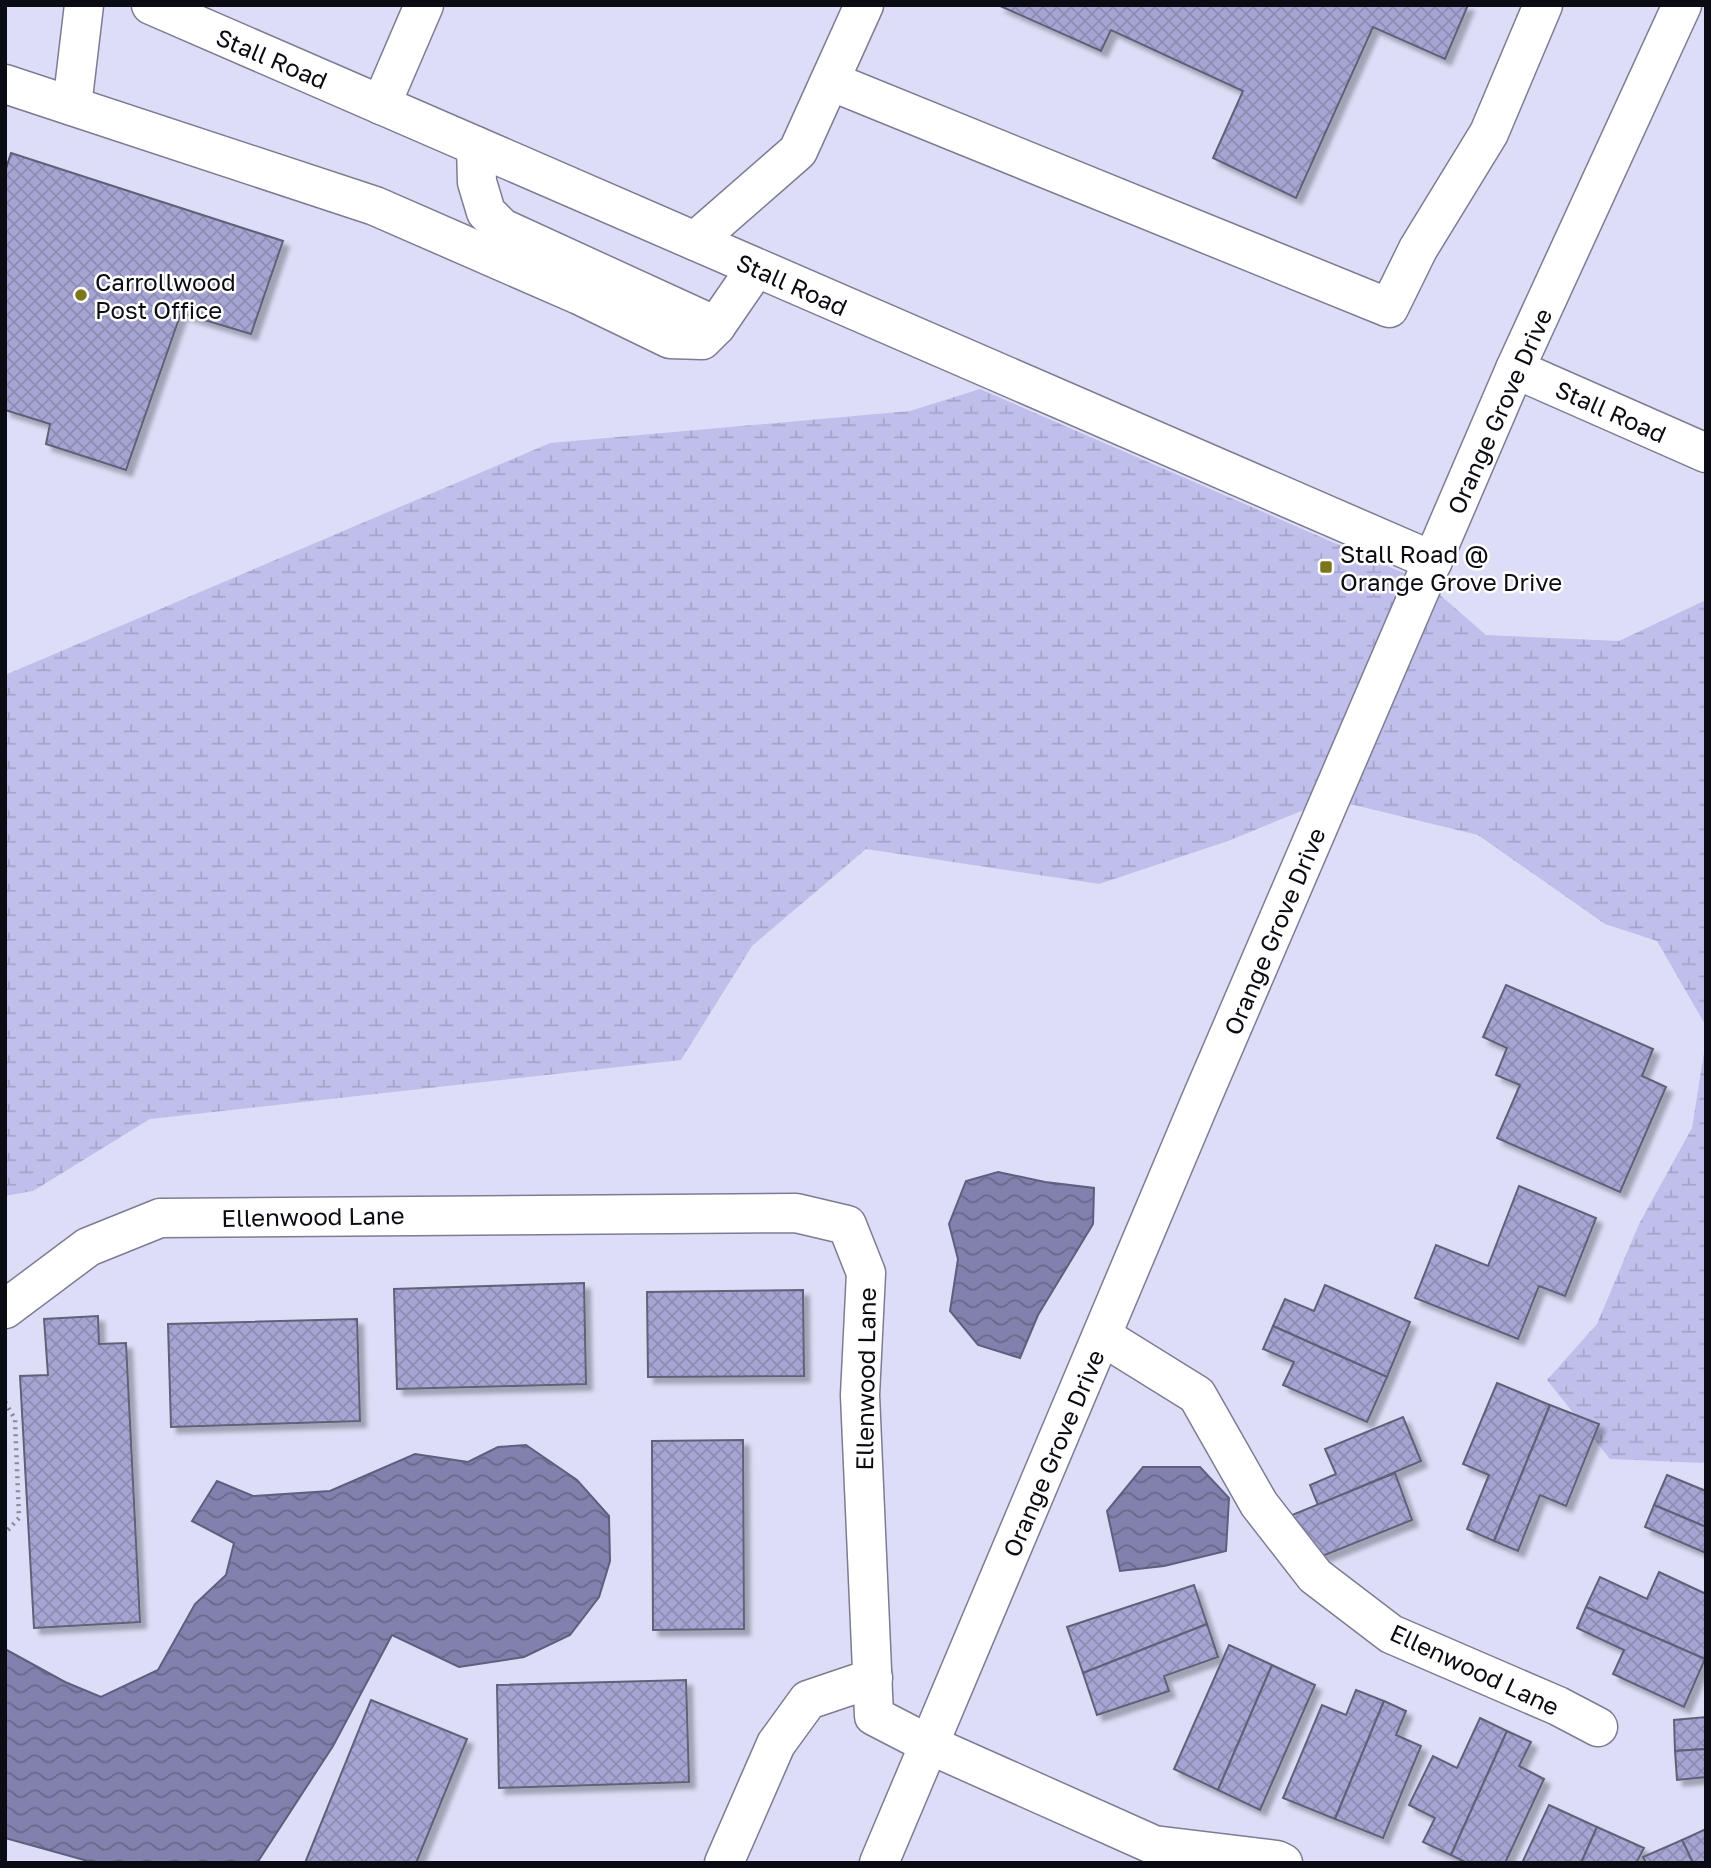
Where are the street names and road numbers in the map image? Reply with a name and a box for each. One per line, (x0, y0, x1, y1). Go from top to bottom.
street label: Stall Road (212, 22, 332, 94)
street label: Stall Road (732, 247, 852, 321)
street label: Orange Grove Drive (1441, 304, 1557, 518)
street label: Stall Road (1551, 374, 1671, 448)
street label: Orange Grove Drive (1217, 823, 1331, 1039)
street label: Ellenwood Lane (221, 1200, 405, 1232)
street label: Ellenwood Lane (849, 1287, 881, 1471)
street label: Orange Grove Drive (996, 1345, 1110, 1561)
street label: Ellenwood Lane (1386, 1617, 1564, 1721)

